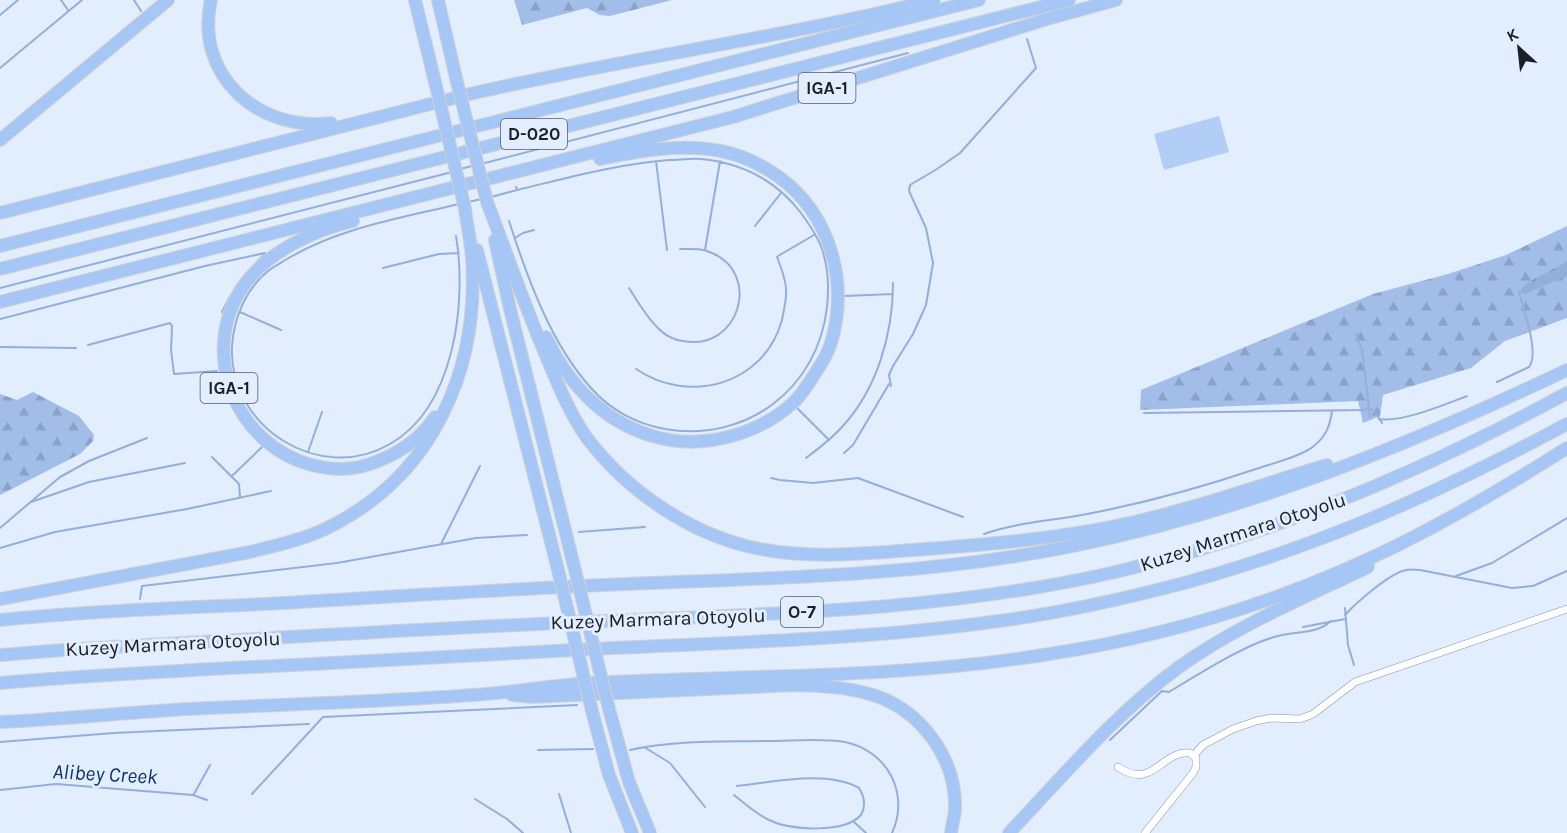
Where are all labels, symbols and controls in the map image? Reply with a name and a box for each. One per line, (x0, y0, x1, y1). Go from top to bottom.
north arrow (1489, 18, 1549, 78)
text: K (1503, 24, 1522, 46)
road number: IGA-1 (798, 73, 856, 103)
road number: D-020 (501, 119, 567, 149)
road number: IGA-1 (200, 373, 258, 403)
street label: Kuzey Marmara Otoyolu (1137, 488, 1349, 576)
road number: O-7 (781, 597, 823, 627)
street label: Kuzey Marmara Otoyolu (550, 604, 766, 634)
street label: Kuzey Marmara Otoyolu (65, 627, 281, 661)
water label: Alibey Creek (52, 759, 158, 789)

